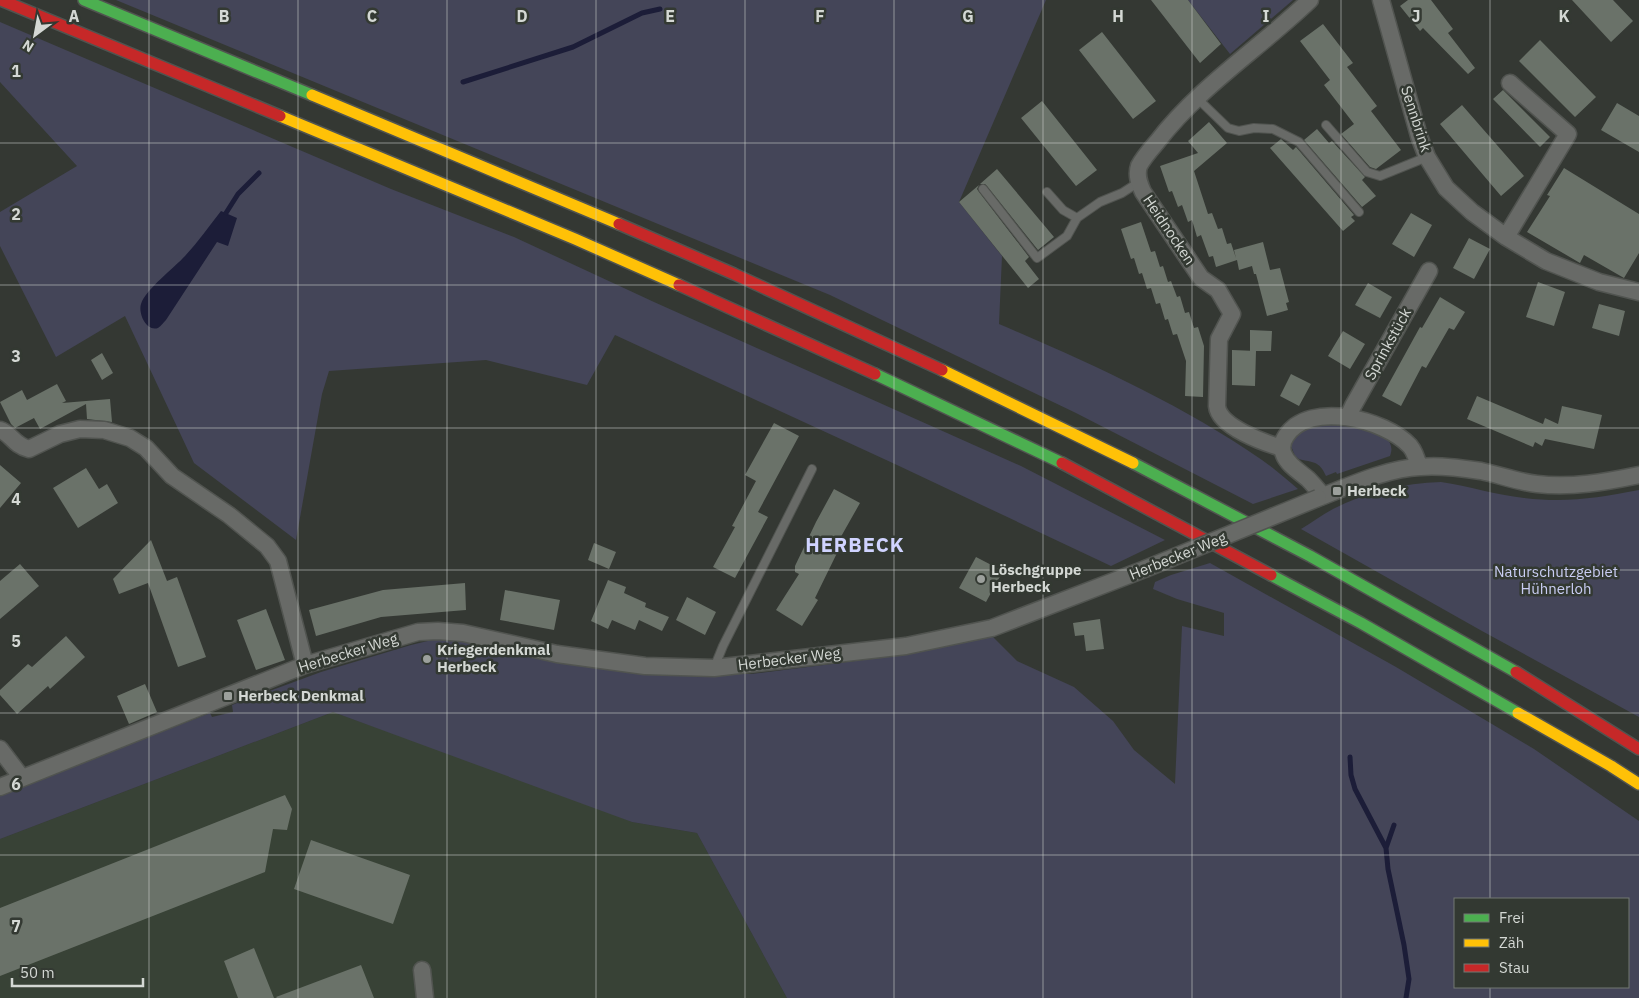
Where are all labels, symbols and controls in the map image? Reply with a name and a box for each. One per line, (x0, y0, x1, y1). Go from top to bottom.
text: A (69, 6, 80, 26)
text: B (219, 6, 230, 26)
text: C (367, 6, 377, 26)
text: D (516, 6, 528, 26)
text: E (665, 6, 675, 26)
text: F (815, 6, 825, 26)
text: G (962, 6, 974, 26)
text: H (1112, 6, 1124, 26)
text: I (1263, 6, 1270, 26)
text: J (1412, 6, 1420, 26)
text: K (1558, 6, 1570, 26)
north arrow (10, 10, 60, 60)
text: N (19, 36, 37, 56)
text: 1 (11, 61, 21, 81)
street label: Sennbrink (1397, 83, 1436, 154)
street label: Heidnocken (1139, 191, 1200, 268)
text: 2 (11, 204, 21, 224)
street label: Sprinkstück (1360, 304, 1415, 383)
text: 3 (11, 346, 21, 366)
place label: Herbeck (1347, 481, 1407, 500)
marker: Herbeck (1331, 485, 1343, 497)
text: 4 (11, 489, 21, 509)
street label: Herbecker Weg (1126, 527, 1229, 584)
district label: HERBECK (805, 531, 905, 558)
place label: Löschgruppe Herbeck (991, 560, 1081, 596)
park label: Naturschutzgebiet Hühnerloh (1494, 562, 1618, 598)
marker: Löschgruppe Herbeck (975, 573, 987, 585)
street label: Herbecker Weg (296, 628, 400, 677)
text: 5 (11, 631, 21, 651)
place label: Kriegerdenkmal Herbeck (437, 640, 551, 676)
street label: Herbecker Weg (737, 643, 841, 674)
marker: Kriegerdenkmal Herbeck (421, 653, 433, 665)
place label: Herbeck Denkmal (238, 686, 364, 705)
marker: Herbeck Denkmal (222, 690, 234, 702)
text: 6 (11, 774, 21, 794)
legend (1454, 898, 1629, 988)
text: Frei (1499, 908, 1525, 927)
text: 7 (11, 916, 21, 936)
text: Zäh (1499, 933, 1524, 952)
scale bar (12, 956, 144, 988)
text: Stau (1499, 958, 1530, 977)
text: 50 m (20, 963, 55, 982)

